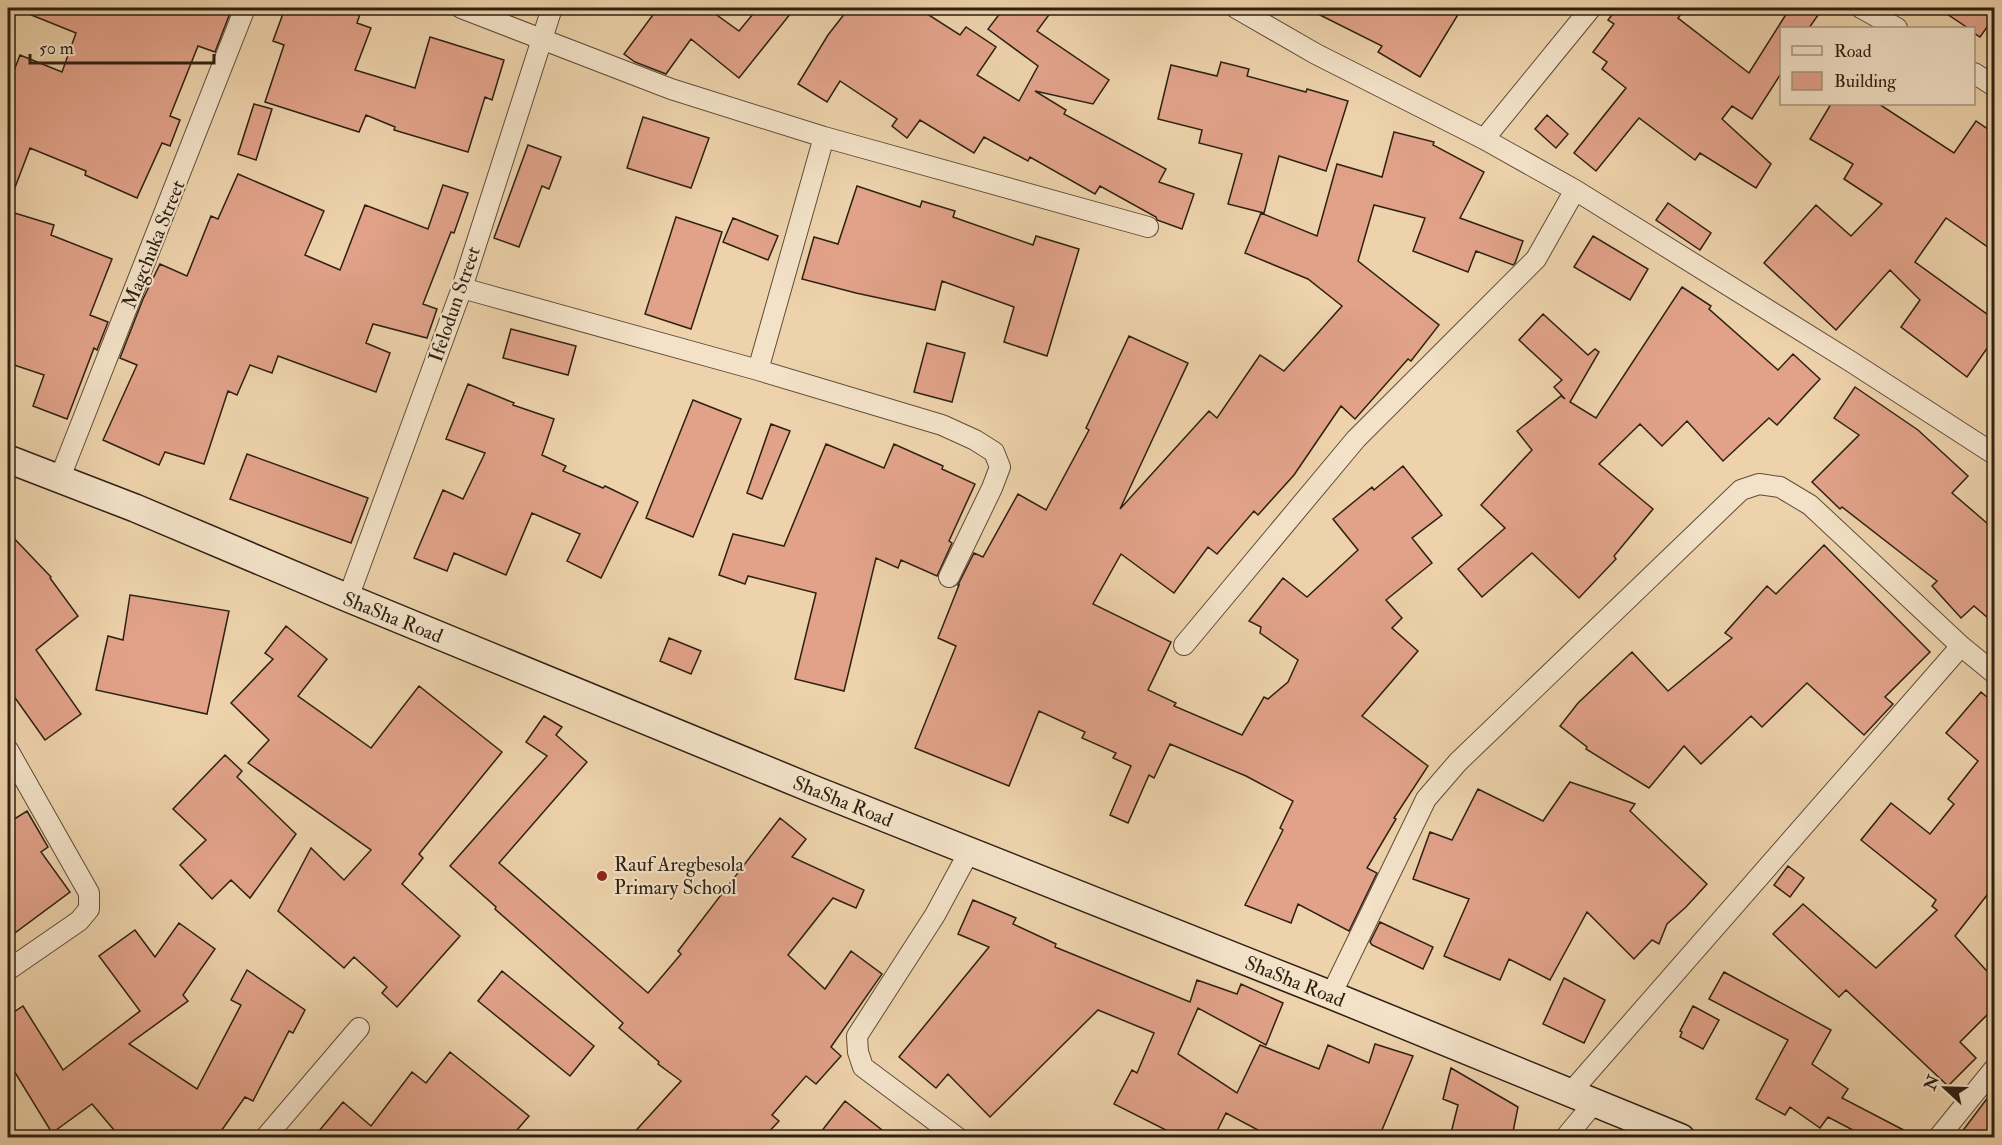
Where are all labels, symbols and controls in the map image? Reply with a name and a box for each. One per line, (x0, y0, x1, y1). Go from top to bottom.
scale bar (30, 27, 214, 65)
legend (1780, 27, 1975, 105)
text: 50 m (39, 37, 74, 60)
text: Road (1834, 40, 1872, 63)
text: Building (1834, 70, 1897, 93)
street label: Magchuka Street (116, 176, 191, 312)
street label: Ifelodun Street (423, 243, 486, 365)
street label: ShaSha Road (339, 586, 447, 649)
street label: ShaSha Road (789, 770, 897, 833)
place label: Rauf Aregbesola Primary School (614, 852, 745, 900)
marker: Rauf Aregbesola Primary School (595, 869, 609, 883)
street label: ShaSha Road (1241, 950, 1349, 1013)
north arrow (1915, 1058, 1975, 1118)
text: N (1920, 1072, 1944, 1094)

